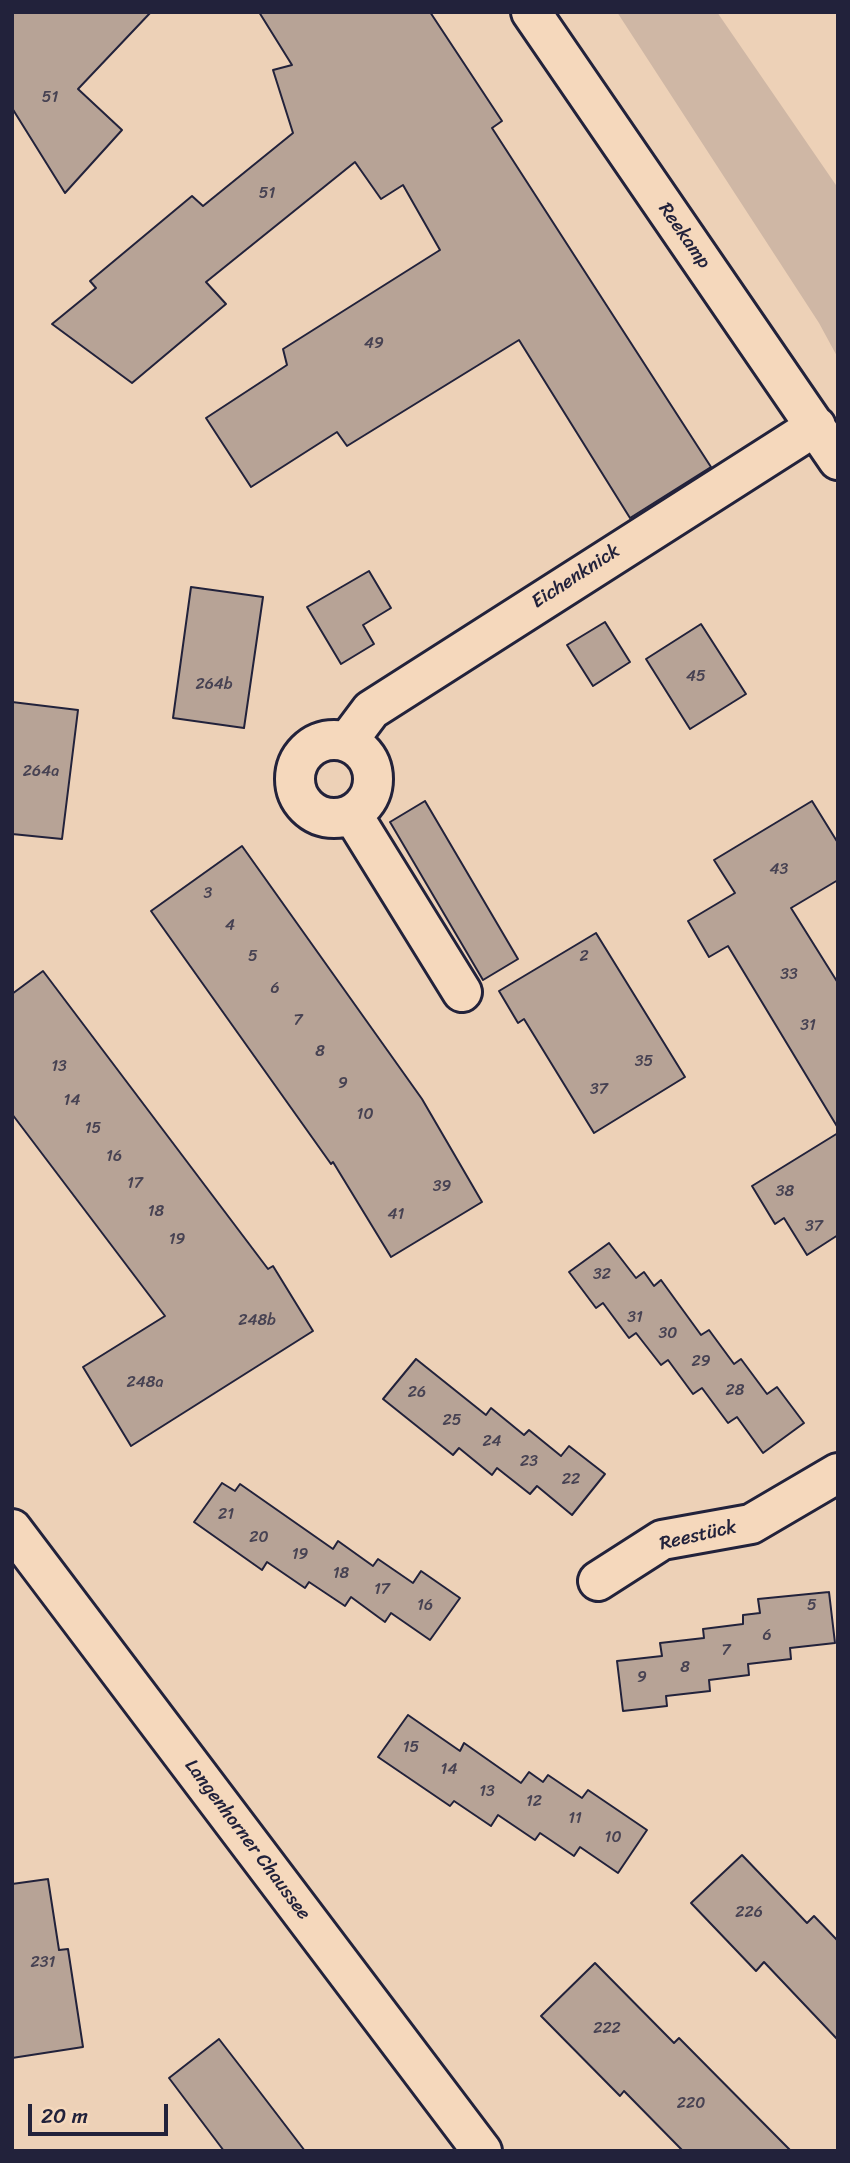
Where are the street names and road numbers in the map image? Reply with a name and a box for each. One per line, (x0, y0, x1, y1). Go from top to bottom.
street label: Reekamp (653, 199, 715, 273)
street label: Eichenknick (528, 540, 624, 614)
street label: Reestück (658, 1516, 738, 1556)
street label: Langenhorner Chaussee (179, 1755, 315, 1925)

